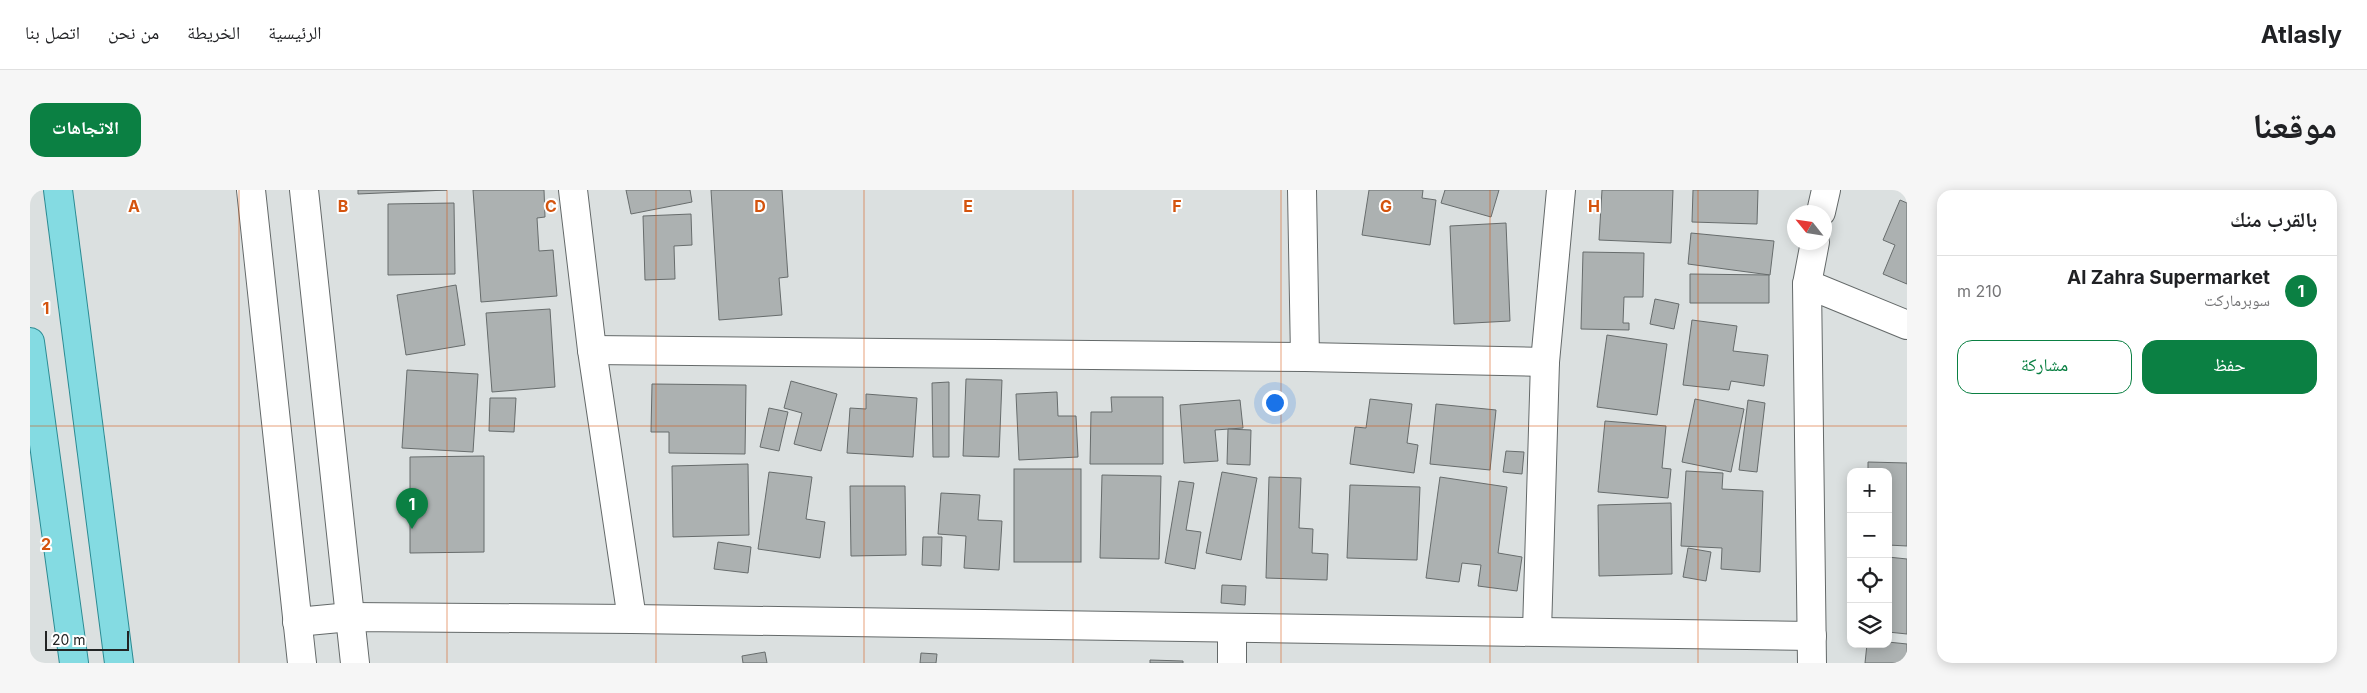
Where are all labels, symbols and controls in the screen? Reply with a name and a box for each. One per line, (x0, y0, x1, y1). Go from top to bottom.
text: Atlasly (2261, 20, 2342, 49)
text: اتصل بنا (25, 22, 80, 43)
text: من نحن (108, 22, 159, 43)
text: الخريطة (187, 22, 240, 43)
text: الرئيسية (268, 22, 322, 43)
button: الاتجاهات (30, 103, 141, 157)
text: موقعنا (2252, 104, 2337, 146)
text: A (128, 196, 140, 216)
text: B (338, 196, 348, 216)
text: C (545, 196, 557, 216)
text: D (754, 196, 766, 216)
text: E (963, 196, 973, 216)
text: F (1172, 196, 1182, 216)
text: G (1380, 196, 1392, 216)
text: H (1588, 196, 1600, 216)
north arrow (1787, 205, 1832, 250)
text: بالقرب منك (2230, 207, 2317, 232)
text: Al Zahra Supermarket (2067, 266, 2270, 289)
text: 210 m (1957, 281, 2002, 301)
text: 1 (2298, 281, 2304, 301)
text: سوبرماركت (2204, 290, 2270, 310)
text: 1 (43, 298, 49, 318)
button: مشاركة (1957, 340, 2132, 394)
button: حفظ (2142, 340, 2317, 394)
your location (1262, 390, 1288, 416)
map controls (1847, 468, 1892, 648)
button: + (1847, 468, 1892, 513)
pin: 1 (396, 488, 428, 529)
button: − (1847, 513, 1892, 558)
text: 2 (41, 534, 51, 554)
button: locate (1847, 558, 1892, 603)
button: layers (1847, 603, 1892, 648)
scale bar (45, 628, 129, 651)
text: 20 m (52, 631, 86, 648)

